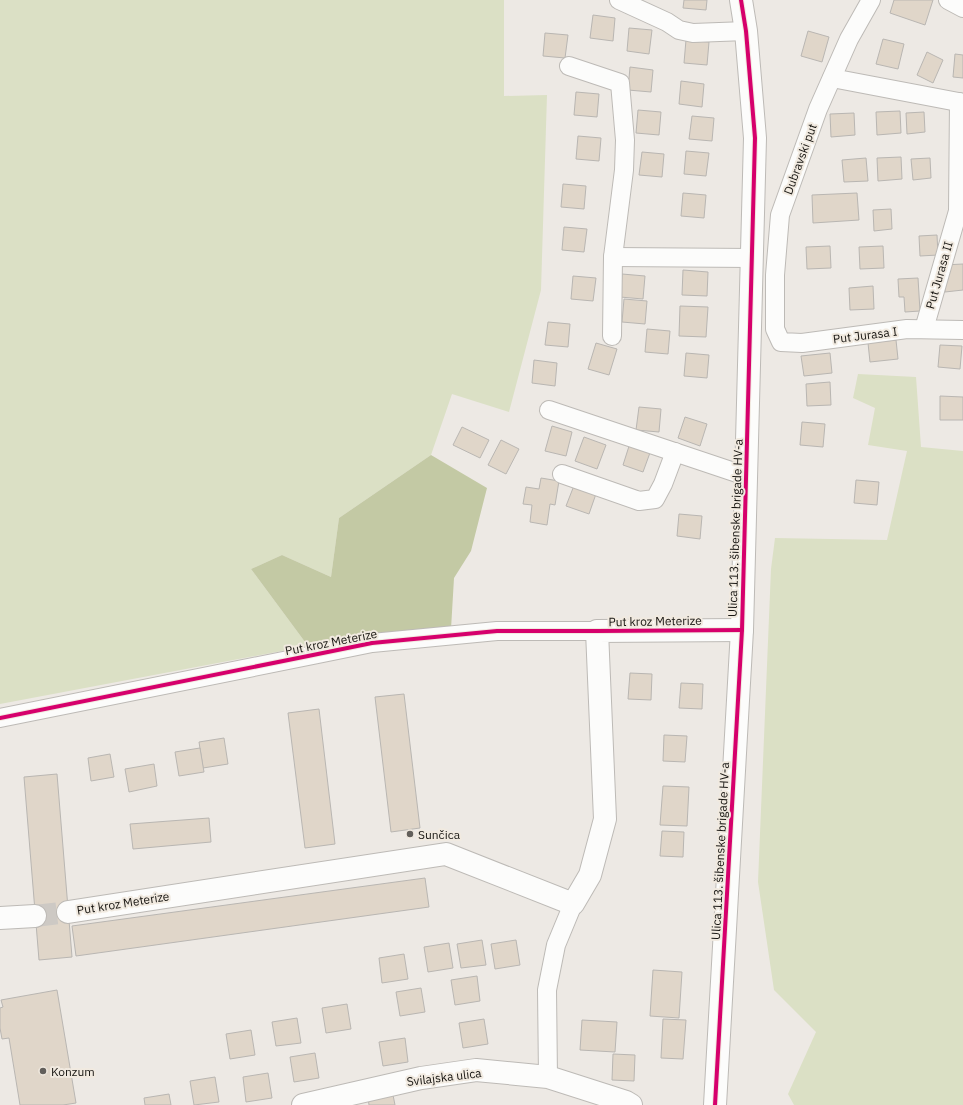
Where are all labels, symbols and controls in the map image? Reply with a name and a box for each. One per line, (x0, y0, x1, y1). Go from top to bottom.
street label: Dubravski put (780, 121, 820, 197)
street label: Put Jurasa II (922, 239, 956, 310)
street label: Put Jurasa I (832, 324, 898, 346)
street label: Ulica 113. šibenske brigade HV-a (724, 438, 746, 617)
street label: Put kroz Meterize (608, 613, 702, 629)
street label: Put kroz Meterize (284, 626, 379, 658)
street label: Ulica 113. šibenske brigade HV-a (708, 761, 732, 940)
place label: Sunčica (418, 827, 461, 842)
marker: Sunčica (405, 829, 415, 839)
street label: Put kroz Meterize (76, 888, 171, 918)
place label: Konzum (51, 1064, 95, 1079)
street label: Svilajska ulica (406, 1065, 483, 1089)
marker: Konzum (38, 1066, 48, 1076)

